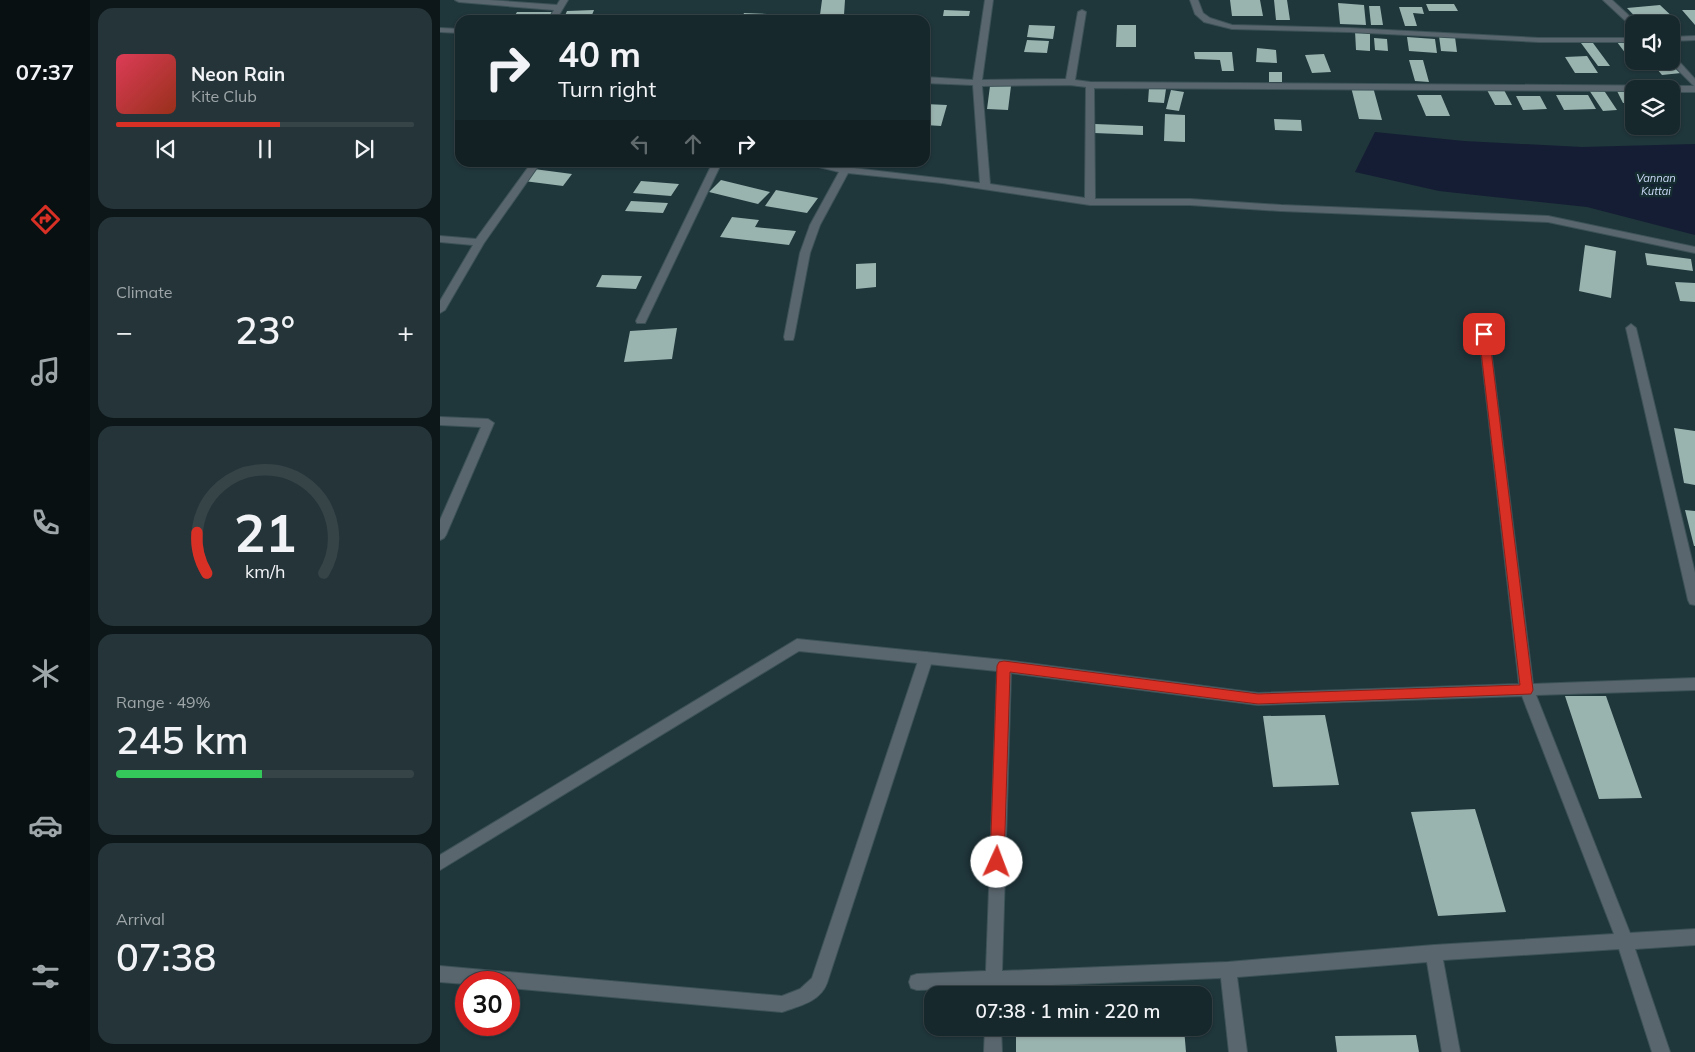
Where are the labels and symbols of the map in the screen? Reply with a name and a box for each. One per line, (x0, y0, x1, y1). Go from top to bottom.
water label: Vannan Kuttai (1636, 171, 1676, 198)
pin (1463, 313, 1505, 355)
position arrow (970, 835, 1022, 887)
speed limit sign: 30 (455, 971, 520, 1036)

